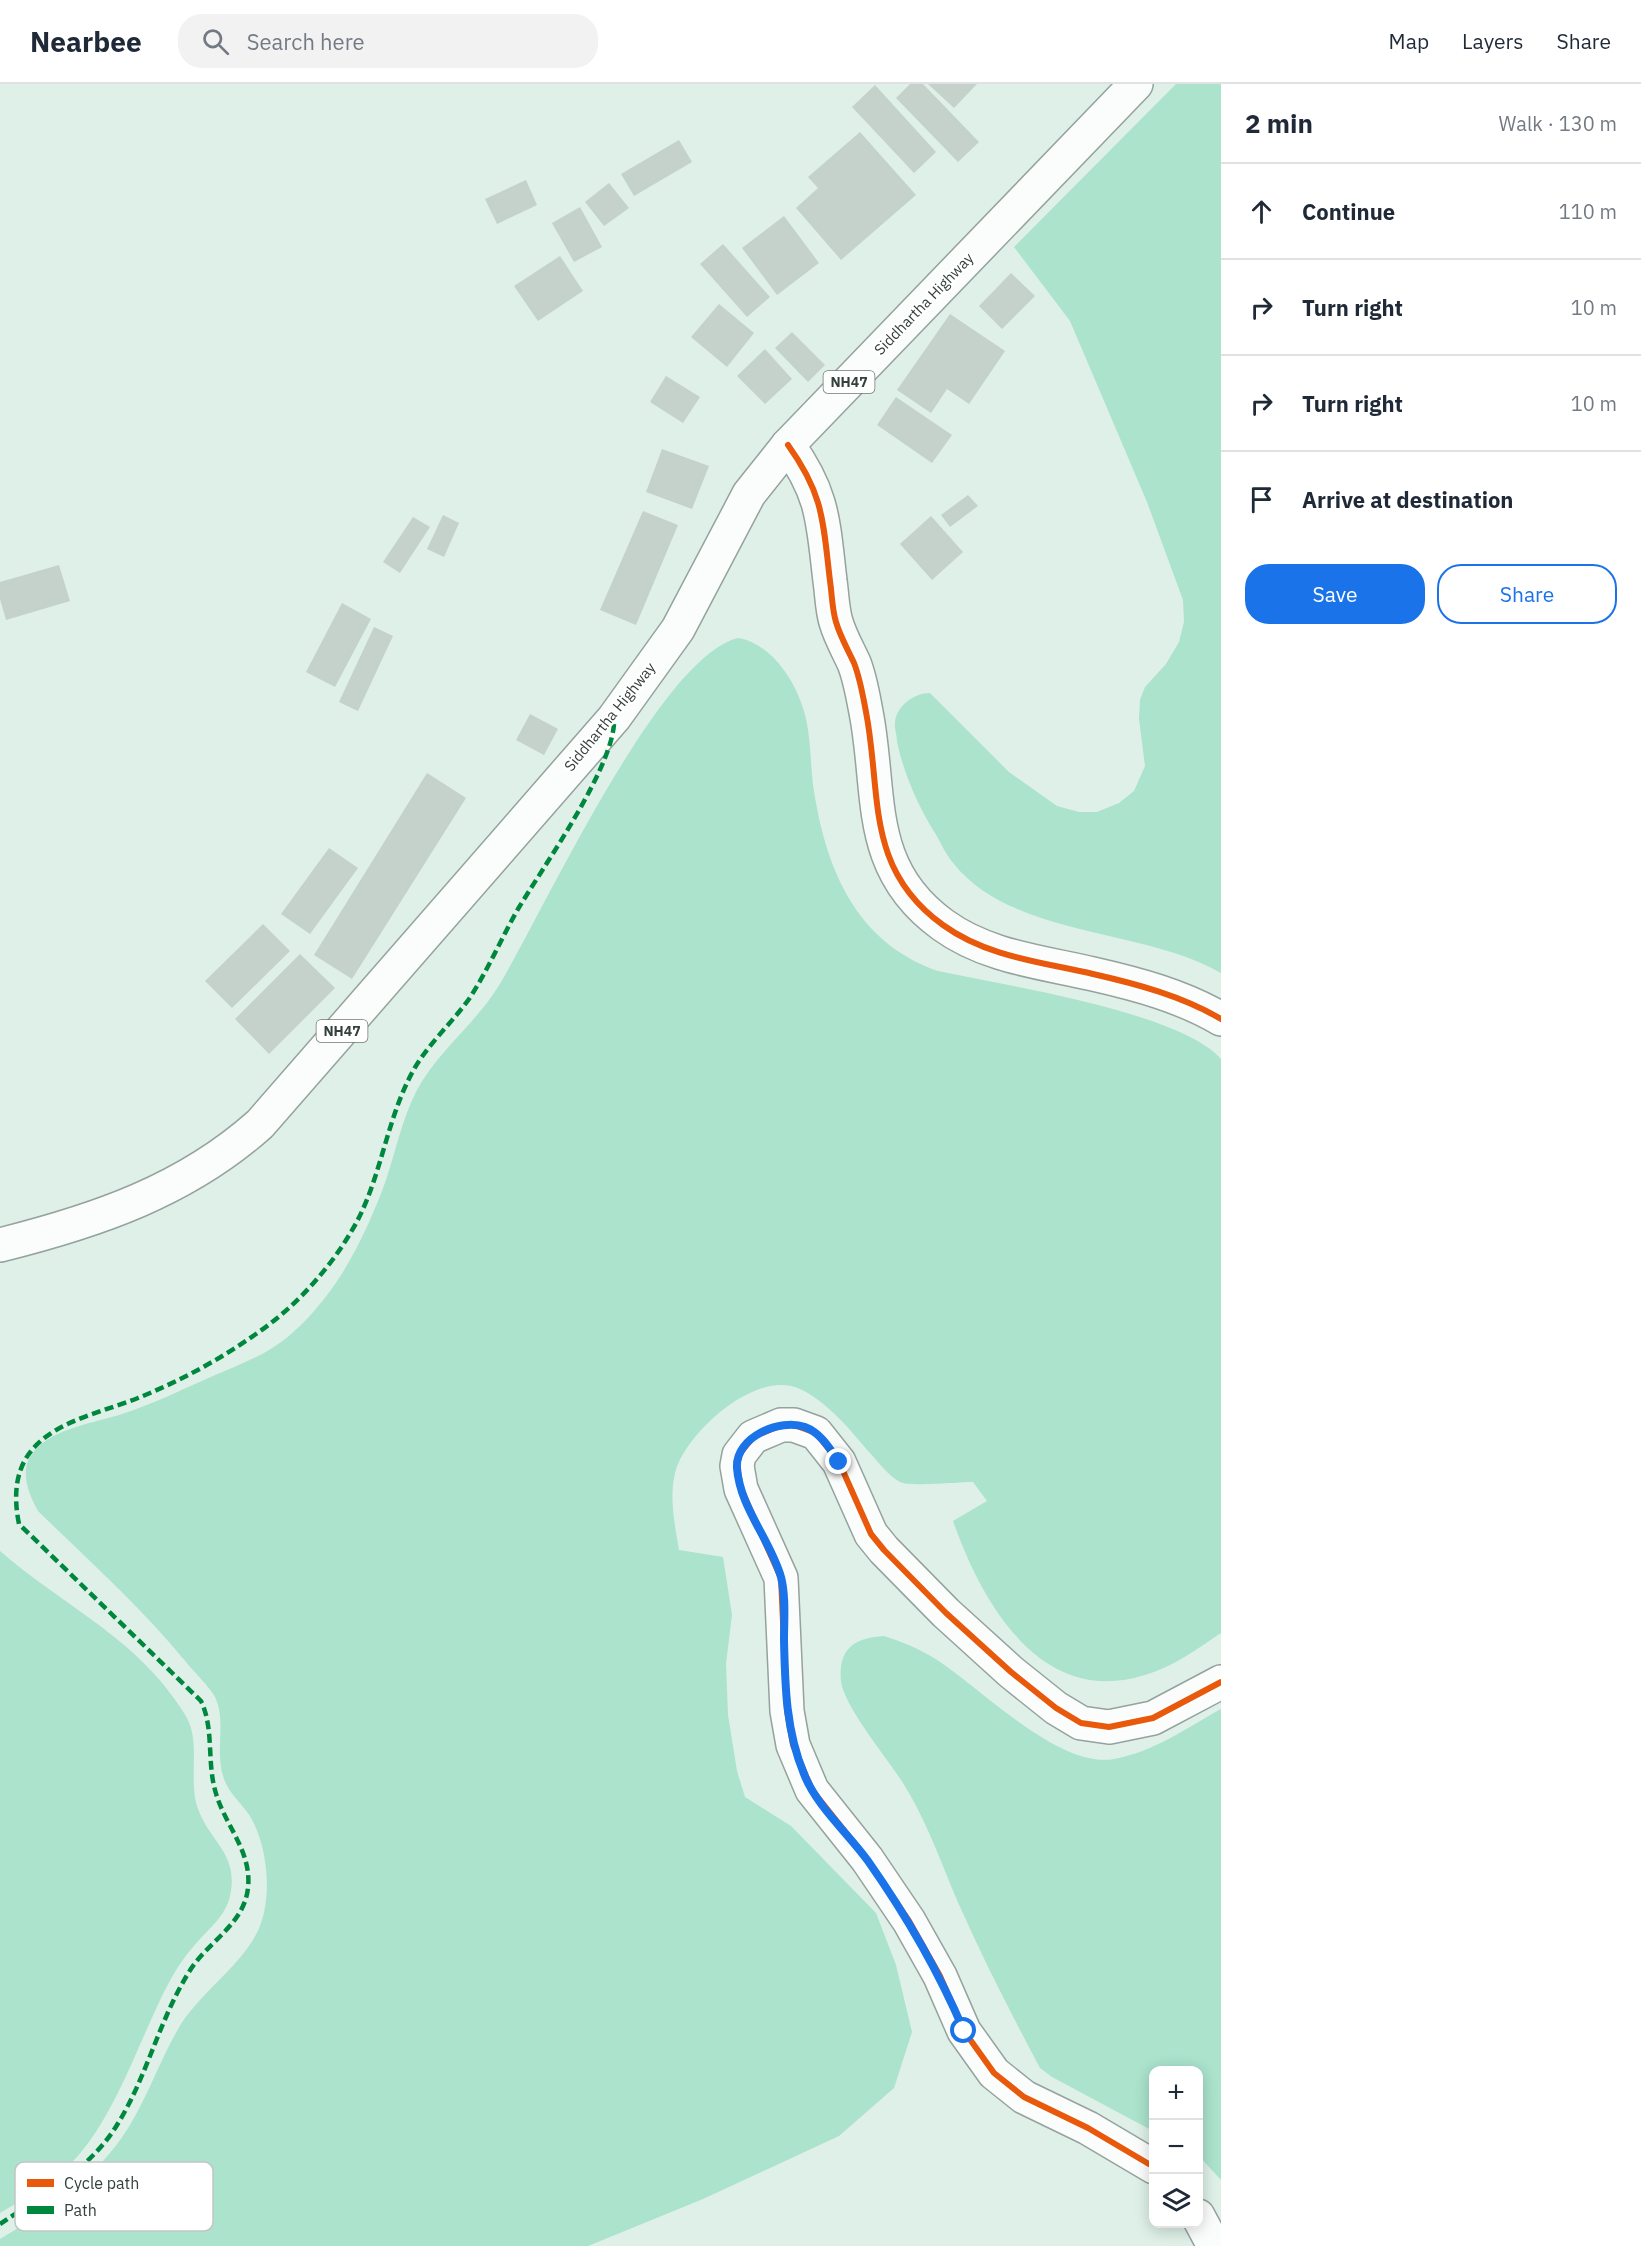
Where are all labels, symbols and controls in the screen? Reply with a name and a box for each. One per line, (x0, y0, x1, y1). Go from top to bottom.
search box (178, 14, 598, 68)
text: Nearbee (30, 23, 142, 60)
icon: search (199, 25, 232, 58)
text: Search here (247, 27, 365, 56)
text: Map (1389, 27, 1429, 55)
text: Layers (1462, 27, 1524, 55)
text: Share (1557, 27, 1611, 55)
text: 2 min (1245, 106, 1313, 140)
text: Walk · 130 m (1499, 110, 1617, 137)
icon: ahead (1245, 195, 1278, 228)
text: Continue (1302, 197, 1395, 226)
text: 110 m (1559, 198, 1617, 225)
street label: Siddhartha Highway (870, 248, 978, 359)
icon: right (1245, 291, 1278, 324)
text: Turn right (1302, 293, 1403, 322)
text: 10 m (1571, 294, 1617, 321)
road number: NH47 (824, 371, 874, 393)
icon: right (1245, 387, 1278, 420)
text: Turn right (1302, 389, 1403, 418)
text: 10 m (1571, 390, 1617, 417)
icon: arrive (1245, 483, 1278, 516)
text: Arrive at destination (1302, 485, 1513, 514)
button: Save (1245, 564, 1425, 624)
button: Share (1437, 564, 1617, 624)
street label: Siddhartha Highway (560, 658, 660, 775)
road number: NH47 (316, 1020, 368, 1042)
route end (825, 1448, 851, 1474)
route start (950, 2017, 976, 2043)
map controls (1149, 2066, 1203, 2228)
button: + (1149, 2066, 1203, 2120)
button: − (1149, 2120, 1203, 2174)
legend (15, 2162, 213, 2231)
text: Cycle path (64, 2173, 139, 2193)
button: layers (1149, 2174, 1203, 2228)
text: Path (64, 2200, 97, 2220)

